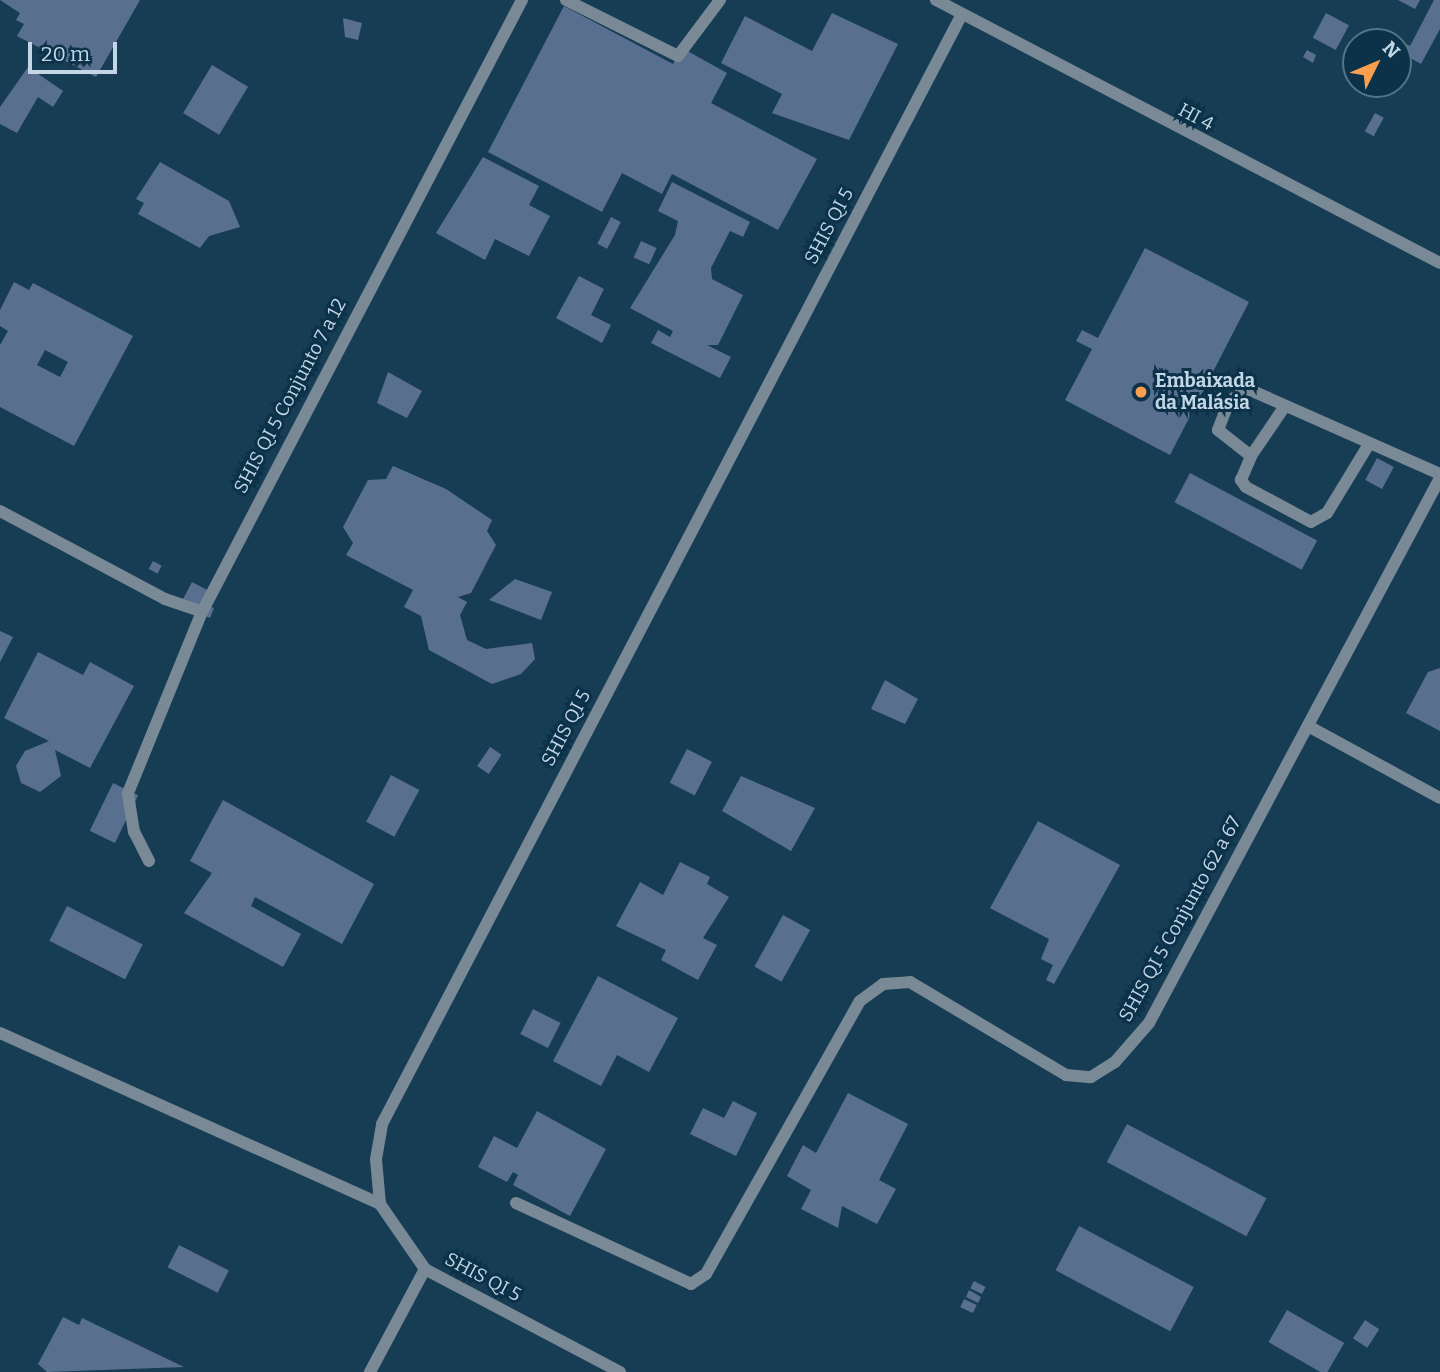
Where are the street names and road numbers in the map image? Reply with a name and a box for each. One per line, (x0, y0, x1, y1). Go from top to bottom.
street label: HI 4 (1174, 98, 1218, 136)
street label: SHIS QI 5 (800, 184, 858, 268)
street label: SHIS QI 5 Conjunto 7 a 12 (229, 295, 351, 497)
street label: SHIS QI 5 (537, 686, 595, 770)
street label: SHIS QI 5 Conjunto 62 a 67 (1114, 812, 1246, 1026)
street label: SHIS QI 5 (441, 1248, 525, 1306)

